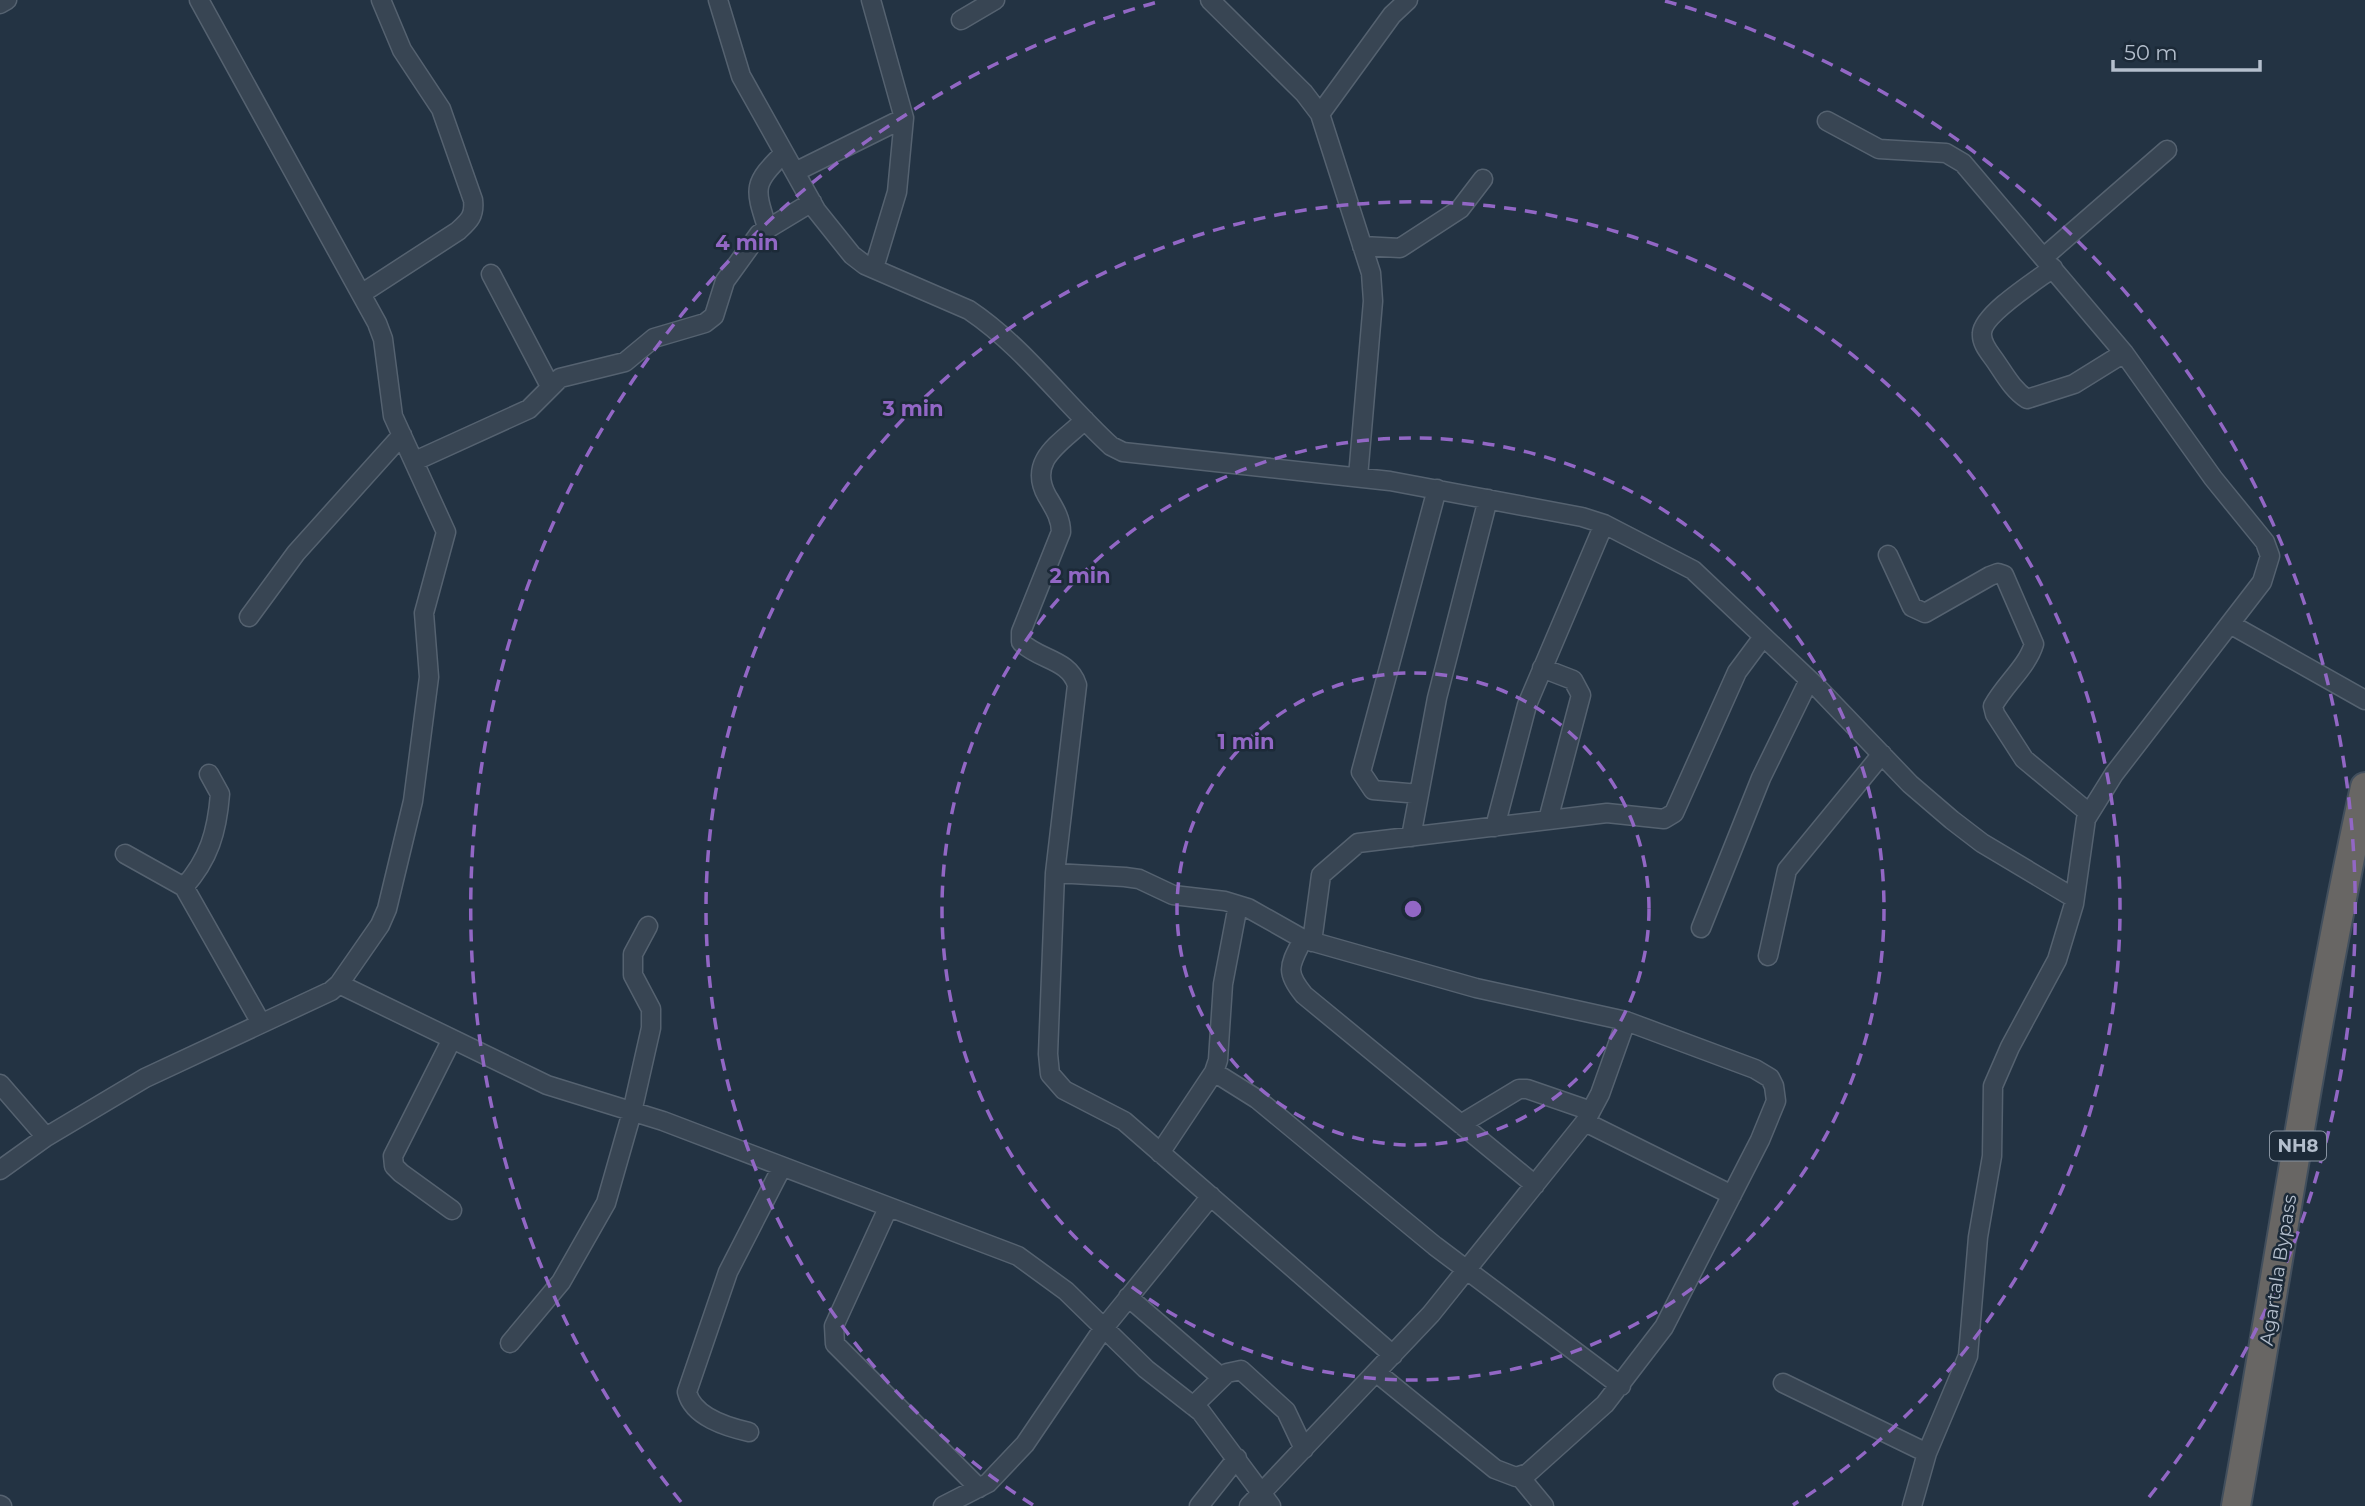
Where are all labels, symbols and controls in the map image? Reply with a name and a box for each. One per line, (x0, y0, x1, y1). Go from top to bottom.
scale bar (2113, 28, 2260, 72)
text: 50 m (2124, 40, 2178, 65)
text: 4 min (715, 230, 779, 255)
text: 3 min (881, 396, 944, 421)
text: 2 min (1049, 563, 1111, 588)
text: 1 min (1217, 729, 1275, 754)
centre of rings (1401, 897, 1425, 921)
road number: NH8 (2270, 1132, 2326, 1161)
street label: Agartala Bypass (2255, 1193, 2301, 1347)

